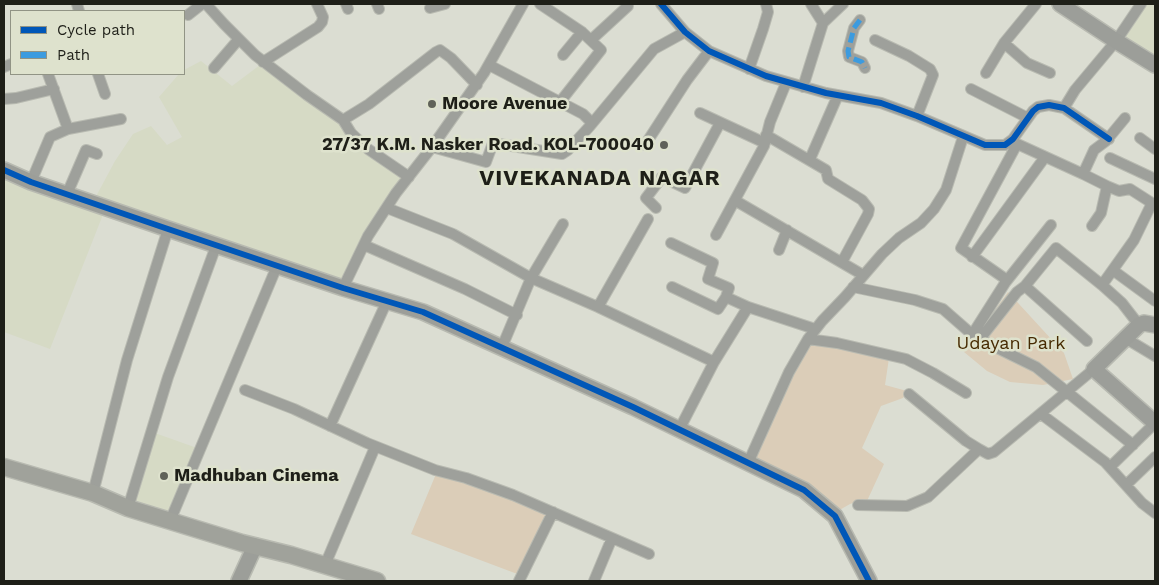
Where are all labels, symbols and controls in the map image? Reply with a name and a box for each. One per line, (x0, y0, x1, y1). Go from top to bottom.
legend (10, 10, 185, 75)
text: Cycle path (57, 21, 135, 39)
text: Path (57, 46, 90, 64)
place label: Moore Avenue (442, 93, 567, 115)
marker: Moore Avenue (426, 98, 438, 110)
place label: 27/37 K.M. Nasker Road. KOL-700040 (322, 134, 654, 156)
marker: 27/37 K.M. Nasker Road. KOL-700040 (658, 139, 670, 151)
district label: VIVEKANADA NAGAR (477, 166, 723, 192)
park label: Udayan Park (957, 333, 1065, 355)
place label: Madhuban Cinema (174, 465, 339, 487)
marker: Madhuban Cinema (158, 470, 170, 482)

